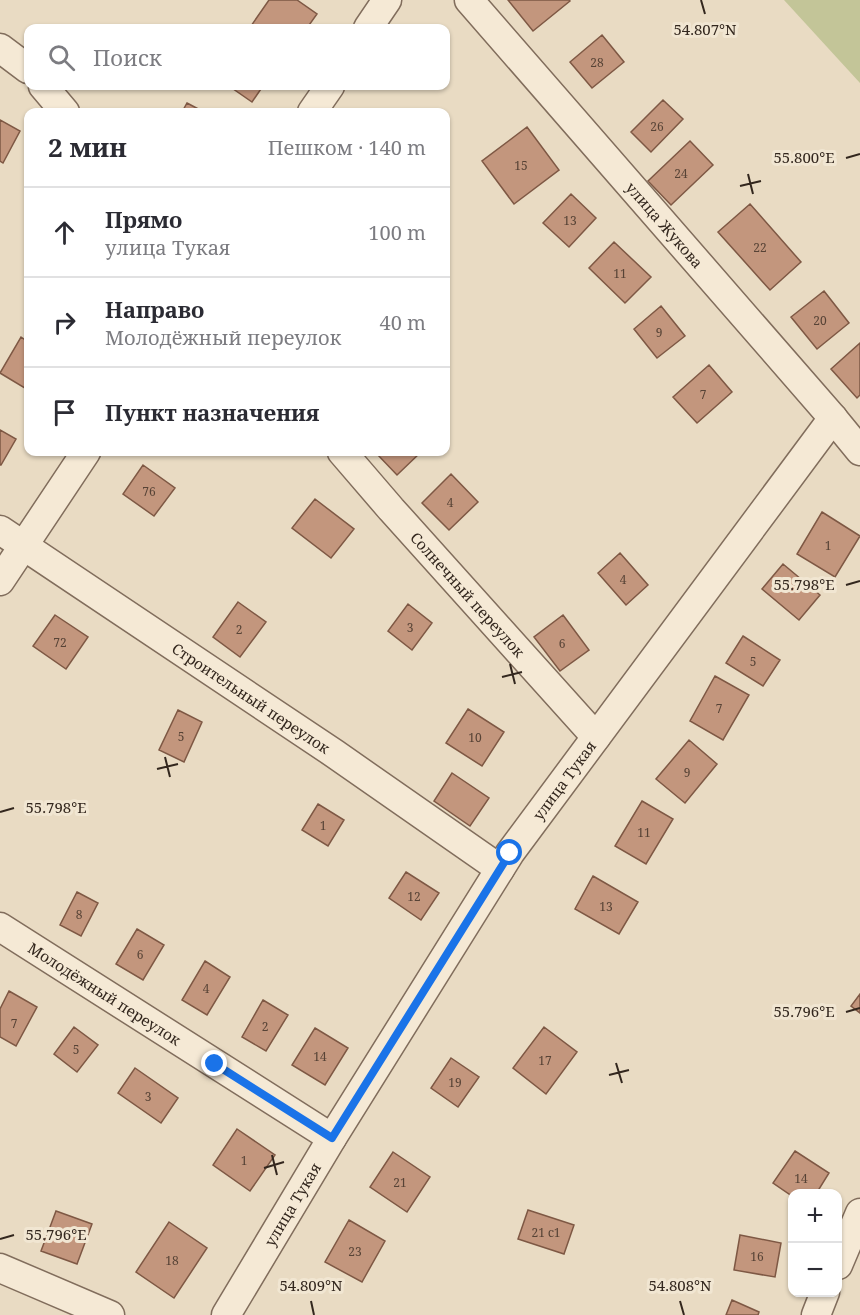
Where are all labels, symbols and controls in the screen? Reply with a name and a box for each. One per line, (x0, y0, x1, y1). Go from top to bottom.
text: 54.807°N (673, 19, 737, 39)
search box (24, 24, 450, 90)
icon: search (45, 41, 78, 74)
text: Поиск (93, 42, 162, 72)
house number: 28 (590, 54, 604, 71)
house number: 26 (650, 118, 664, 135)
text: 2 мин (48, 129, 127, 165)
text: Пешком · 140 m (268, 134, 426, 161)
text: 55.800°E (773, 147, 835, 167)
house number: 15 (514, 157, 528, 174)
house number: 24 (674, 165, 688, 182)
street label: улица Жукова (622, 177, 708, 272)
text: Прямо (105, 204, 182, 234)
house number: 13 (563, 212, 577, 229)
icon: ahead (48, 216, 81, 249)
text: 100 m (368, 219, 426, 246)
text: улица Тукая (105, 234, 230, 261)
house number: 22 (753, 239, 767, 256)
house number: 11 (613, 265, 627, 282)
text: Направо (105, 294, 204, 324)
icon: right (48, 306, 81, 339)
text: 40 m (380, 309, 426, 336)
house number: 20 (813, 312, 827, 329)
text: Молодёжный переулок (105, 324, 341, 351)
house number: 9 (656, 324, 662, 341)
house number: 7 (700, 386, 707, 403)
icon: arrive (48, 396, 81, 429)
text: Пункт назначения (105, 397, 319, 427)
house number: 76 (142, 483, 156, 500)
house number: 4 (447, 494, 454, 511)
street label: Солнечный переулок (406, 528, 529, 661)
house number: 1 (825, 537, 831, 554)
house number: 4 (620, 571, 627, 588)
text: 55.798°E (773, 574, 835, 594)
house number: 3 (407, 619, 414, 636)
house number: 2 (236, 621, 242, 638)
house number: 72 (53, 634, 67, 651)
house number: 6 (559, 635, 566, 652)
street label: Строительный переулок (168, 638, 334, 758)
house number: 5 (750, 653, 756, 670)
house number: 7 (716, 700, 723, 717)
house number: 5 (178, 728, 184, 745)
house number: 10 (468, 729, 482, 746)
street label: улица Тукая (528, 736, 600, 824)
house number: 9 (684, 764, 690, 781)
text: 55.798°E (25, 797, 87, 817)
house number: 1 (320, 817, 326, 834)
house number: 11 (637, 824, 651, 841)
route start (496, 839, 522, 865)
house number: 12 (407, 888, 421, 905)
house number: 13 (599, 898, 613, 915)
house number: 8 (76, 906, 83, 923)
street label: Молодёжный переулок (24, 937, 185, 1050)
house number: 6 (137, 946, 144, 963)
house number: 4 (203, 980, 210, 997)
text: 55.796°E (773, 1001, 835, 1021)
house number: 7 (11, 1015, 18, 1032)
house number: 2 (262, 1018, 268, 1035)
house number: 5 (73, 1041, 79, 1058)
house number: 14 (313, 1048, 327, 1065)
route end (201, 1050, 227, 1076)
house number: 17 (538, 1052, 552, 1069)
house number: 19 (448, 1074, 462, 1091)
house number: 3 (145, 1088, 152, 1105)
house number: 1 (241, 1152, 247, 1169)
street label: улица Тукая (259, 1159, 325, 1250)
house number: 14 (794, 1170, 808, 1187)
house number: 21 (393, 1174, 407, 1191)
map controls (788, 1189, 842, 1297)
button: + (788, 1189, 842, 1243)
text: 55.796°E (25, 1224, 87, 1244)
house number: 21 с1 (531, 1224, 561, 1241)
house number: 23 (348, 1243, 362, 1260)
button: − (788, 1243, 842, 1297)
house number: 16 (750, 1248, 764, 1265)
house number: 18 (165, 1252, 179, 1269)
text: 54.809°N (279, 1275, 343, 1295)
text: 54.808°N (648, 1275, 712, 1295)

